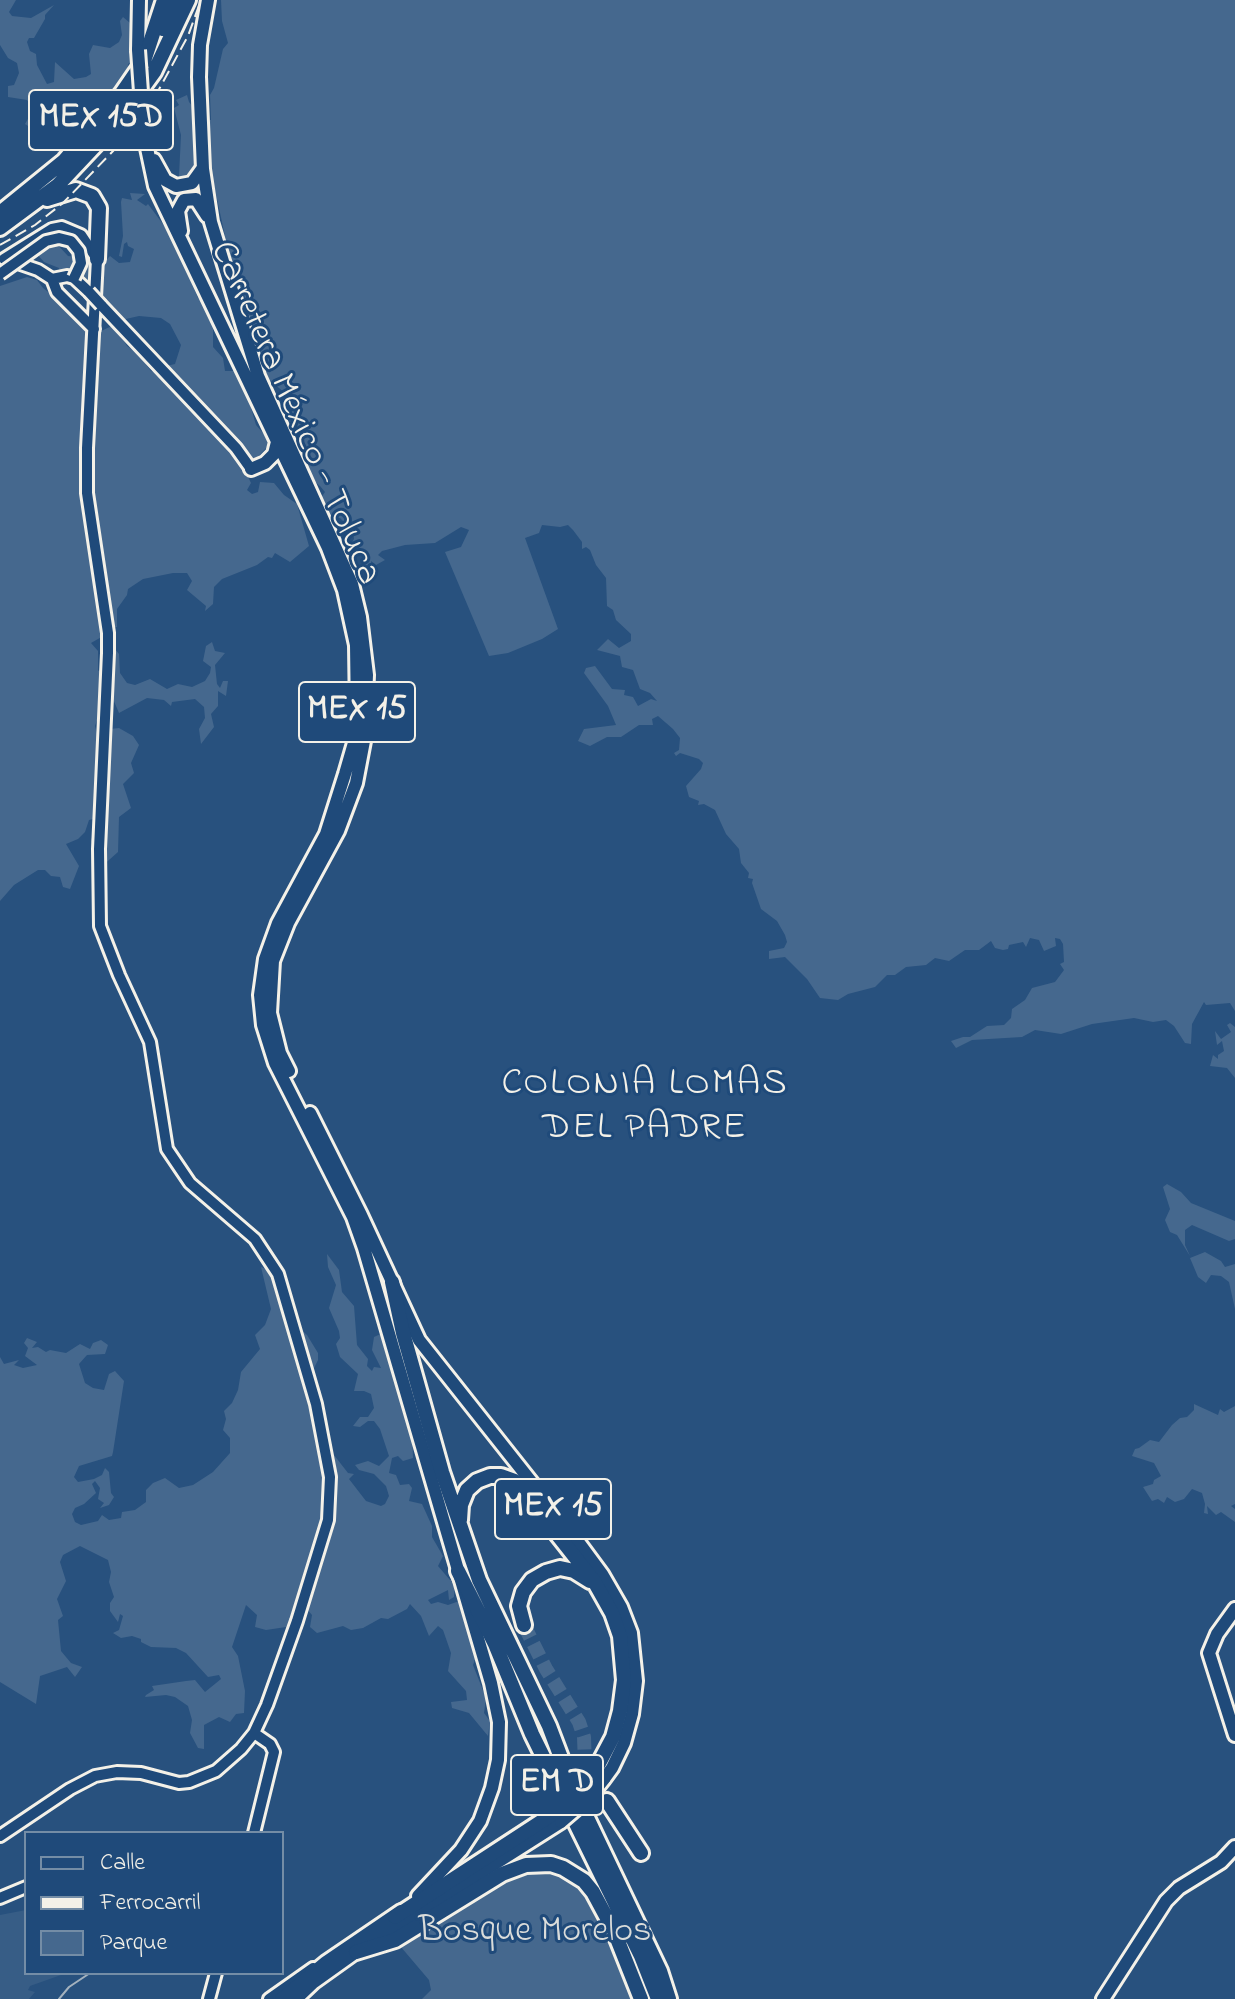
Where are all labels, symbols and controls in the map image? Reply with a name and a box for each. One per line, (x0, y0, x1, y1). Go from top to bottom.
road number: MEX 15D (29, 90, 173, 150)
street label: Carretera México - Toluca (198, 236, 388, 592)
road number: MEX 15 (299, 682, 415, 742)
district label: COLONIA LOMAS DEL PADRE (501, 1064, 789, 1154)
road number: MEX 15 (495, 1479, 611, 1539)
road number: EM D (511, 1755, 603, 1815)
legend (24, 1831, 284, 1975)
text: Calle (100, 1846, 145, 1881)
text: Ferrocarril (100, 1886, 201, 1921)
park label: Bosque Morelos (419, 1912, 651, 1956)
text: Parque (100, 1926, 167, 1961)

